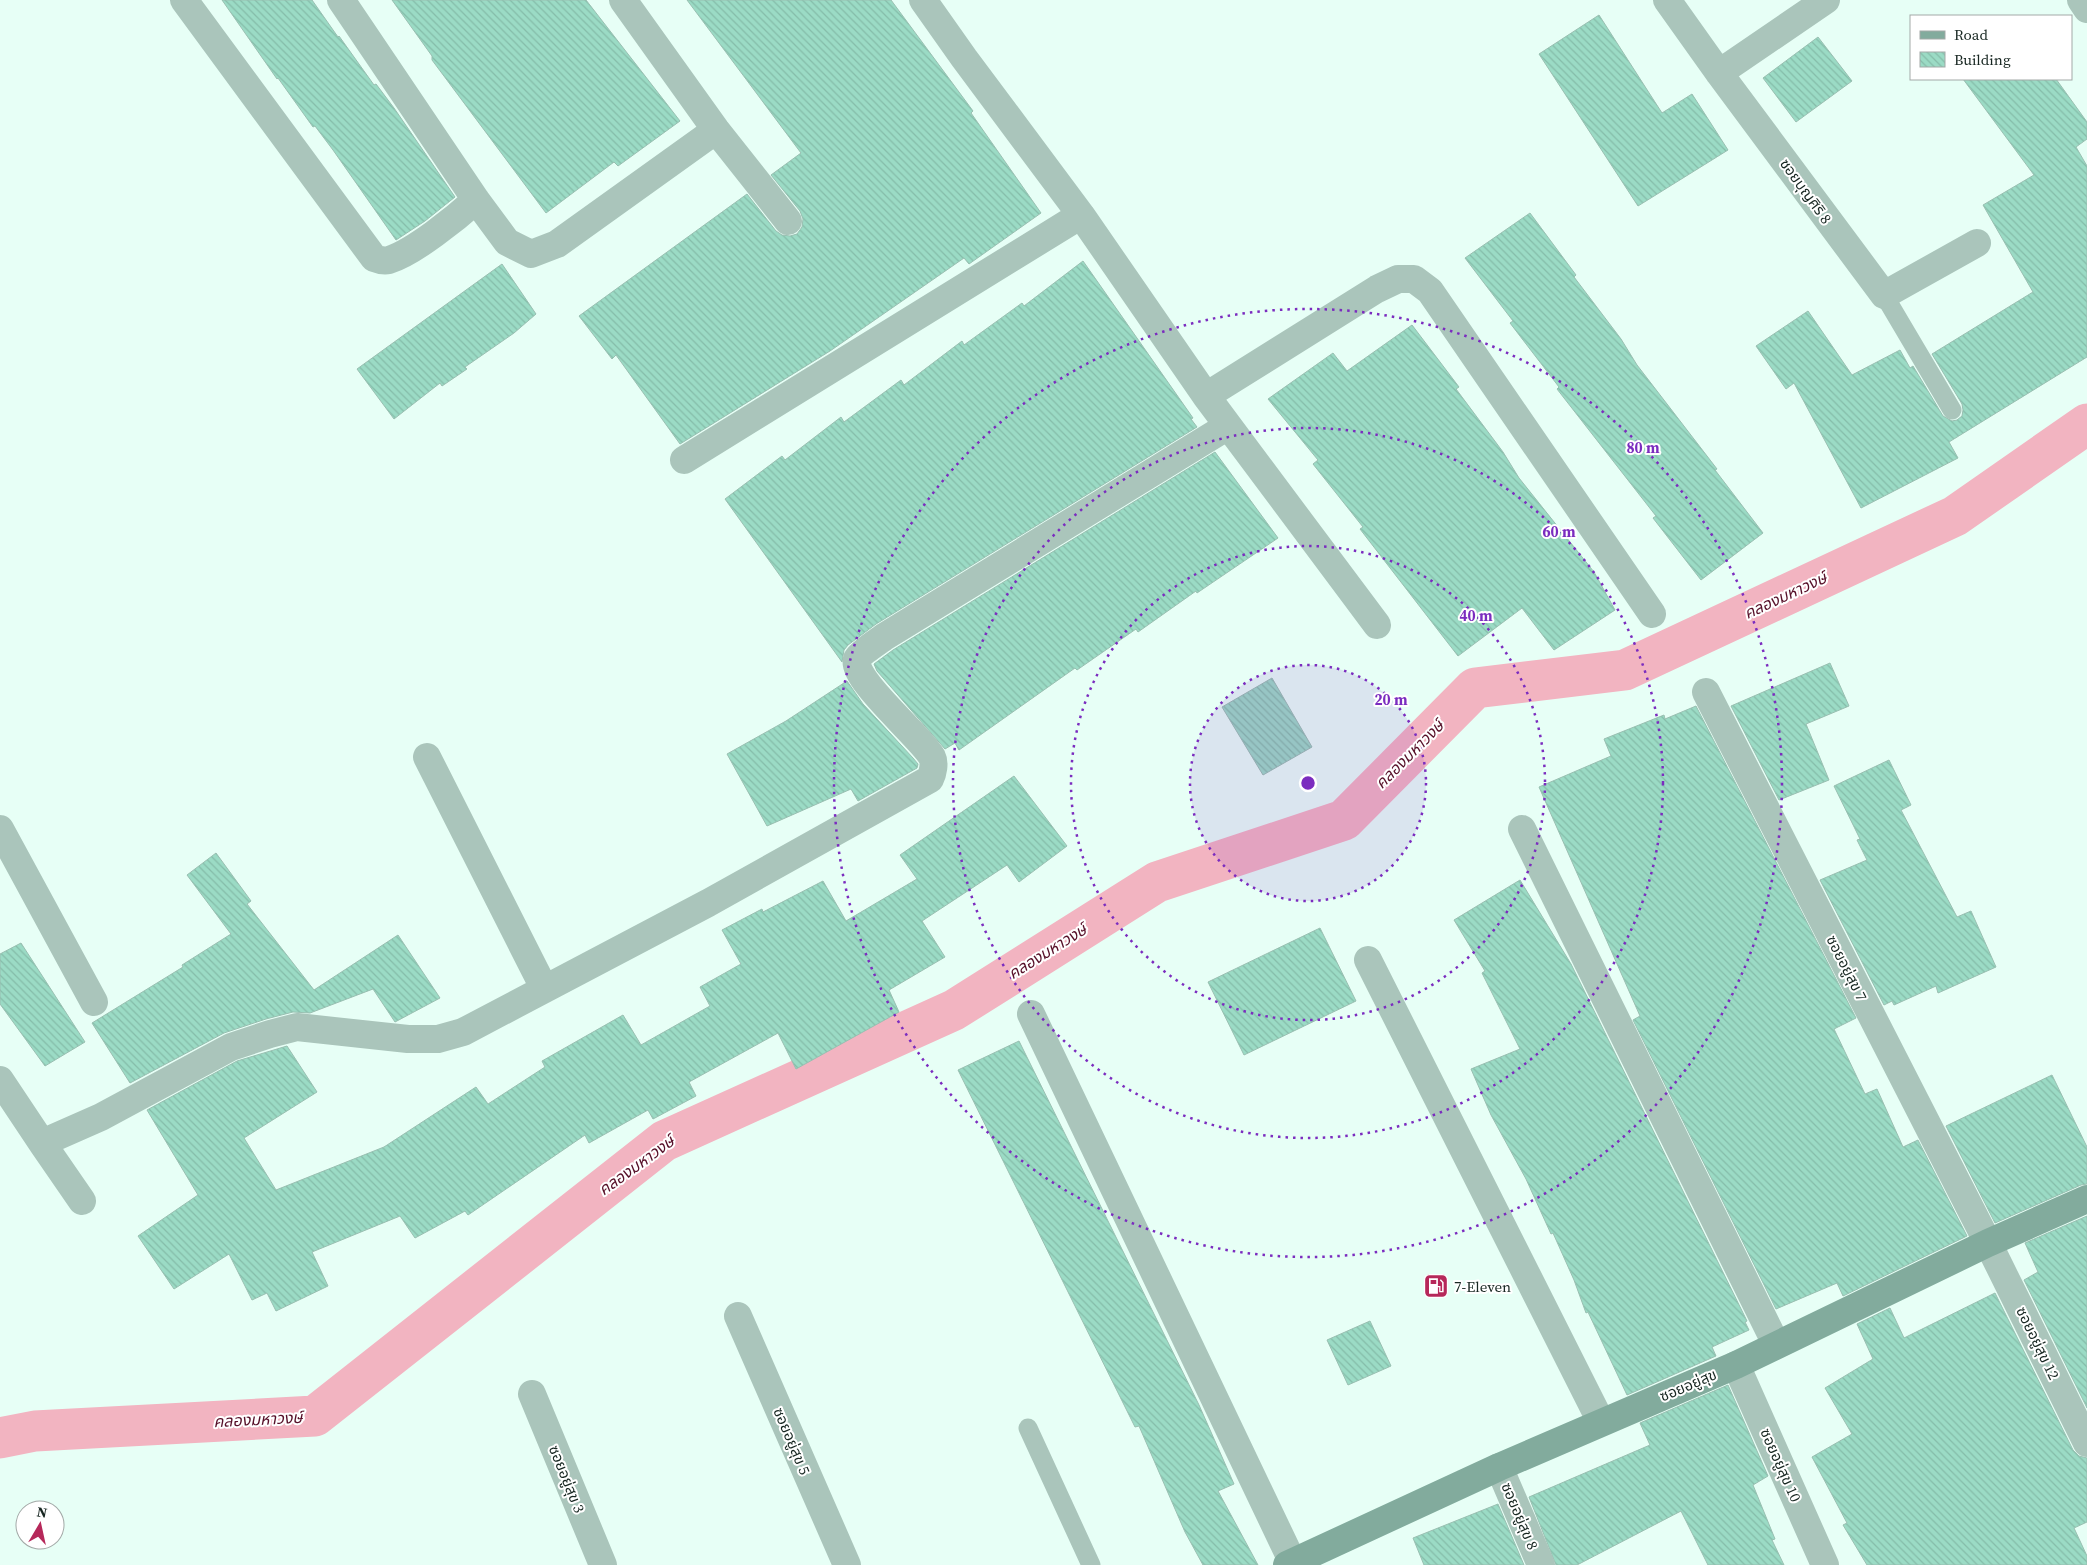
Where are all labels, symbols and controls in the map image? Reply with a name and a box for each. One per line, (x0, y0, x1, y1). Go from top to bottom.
legend (1910, 15, 2072, 80)
text: Road (1954, 24, 1988, 45)
text: Building (1954, 49, 2011, 70)
street label: ซอยบุญศิริ 8 (1775, 154, 1837, 228)
text: 80 m (1626, 437, 1660, 458)
text: 60 m (1542, 521, 1576, 542)
water label: คลองมหาวงษ์ (1740, 565, 1833, 624)
text: 40 m (1459, 605, 1493, 626)
text: 20 m (1374, 689, 1408, 710)
water label: คลองมหาวงษ์ (1370, 713, 1450, 793)
centre of rings (1299, 774, 1317, 792)
water label: คลองมหาวงษ์ (1003, 917, 1093, 984)
street label: ซอยอยู่สุข 7 (1821, 932, 1873, 1004)
water label: คลองมหาวงษ์ (593, 1128, 681, 1200)
fuel station icon: 7-Eleven (1423, 1273, 1449, 1299)
place label: 7-Eleven (1454, 1276, 1511, 1297)
street label: ซอยอยู่สุข 12 (2011, 1303, 2065, 1383)
street label: ซอยอยู่สุข (1656, 1364, 1720, 1406)
street label: ซอยอยู่สุข 5 (768, 1404, 816, 1478)
water label: คลองมหาวงษ์ (213, 1406, 306, 1432)
street label: ซอยอยู่สุข 10 (1755, 1425, 1807, 1505)
street label: ซอยอยู่สุข 3 (544, 1442, 590, 1516)
street label: ซอยอยู่สุข 8 (1496, 1479, 1544, 1553)
north arrow (15, 1500, 65, 1550)
text: N (35, 1501, 49, 1523)

